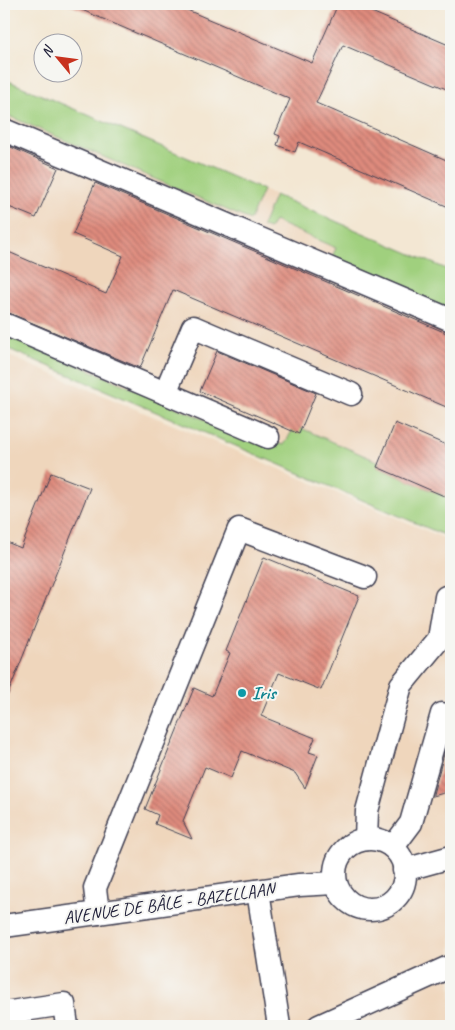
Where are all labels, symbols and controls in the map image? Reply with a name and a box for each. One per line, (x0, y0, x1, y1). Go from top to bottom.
north arrow (32, 32, 82, 82)
text: N (38, 42, 58, 60)
place label: Iris (252, 682, 277, 704)
marker: Iris (236, 687, 248, 699)
street label: AVENUE DE BÂLE - BAZELLAAN (62, 877, 279, 929)

